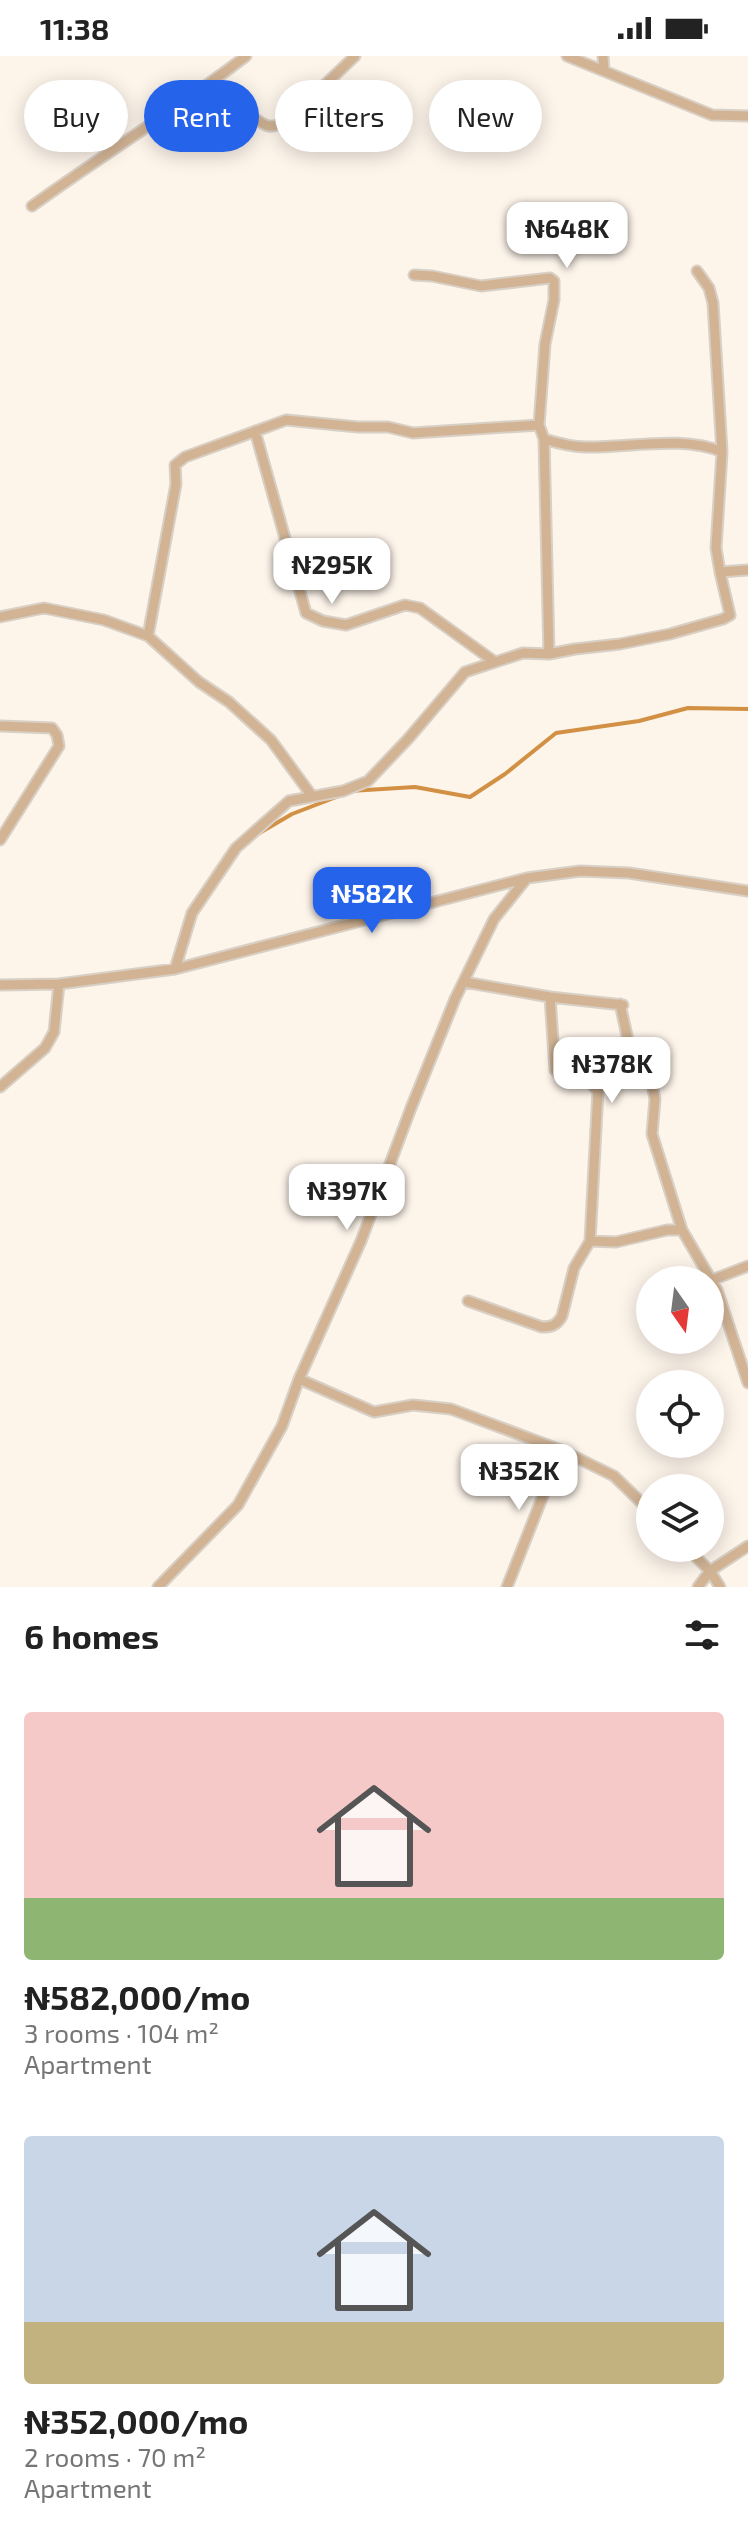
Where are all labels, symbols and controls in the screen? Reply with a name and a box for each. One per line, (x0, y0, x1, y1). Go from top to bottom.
text: 11:38 (40, 10, 109, 46)
chip: Buy (24, 80, 128, 152)
chip: Rent (144, 80, 259, 152)
chip: Filters (275, 80, 413, 152)
chip: New (429, 80, 542, 152)
pin: ₦648K (511, 202, 623, 270)
text: ₦648K (525, 212, 609, 243)
pin: ₦295K (276, 538, 388, 606)
text: ₦295K (291, 548, 373, 579)
pin: ₦582K (316, 867, 428, 935)
text: ₦582K (331, 877, 413, 908)
pin: ₦378K (556, 1037, 668, 1105)
text: ₦378K (571, 1047, 653, 1078)
pin: ₦397K (291, 1164, 403, 1232)
text: ₦397K (307, 1174, 387, 1205)
north arrow (636, 1266, 724, 1354)
map controls (636, 1266, 724, 1562)
button: locate (636, 1370, 724, 1458)
pin: ₦352K (463, 1444, 575, 1512)
text: ₦352K (479, 1454, 559, 1485)
button: layers (636, 1474, 724, 1562)
icon: filters (680, 1613, 724, 1657)
text: 6 homes (24, 1615, 159, 1656)
icon: home (302, 1764, 446, 1908)
text: ₦582,000/mo (24, 1976, 250, 2017)
text: 3 rooms · 104 m² (24, 2017, 219, 2048)
text: Apartment (24, 2048, 152, 2079)
icon: home (302, 2188, 446, 2332)
text: ₦352,000/mo (24, 2400, 248, 2441)
text: 2 rooms · 70 m² (24, 2441, 206, 2472)
text: Apartment (24, 2472, 152, 2503)

